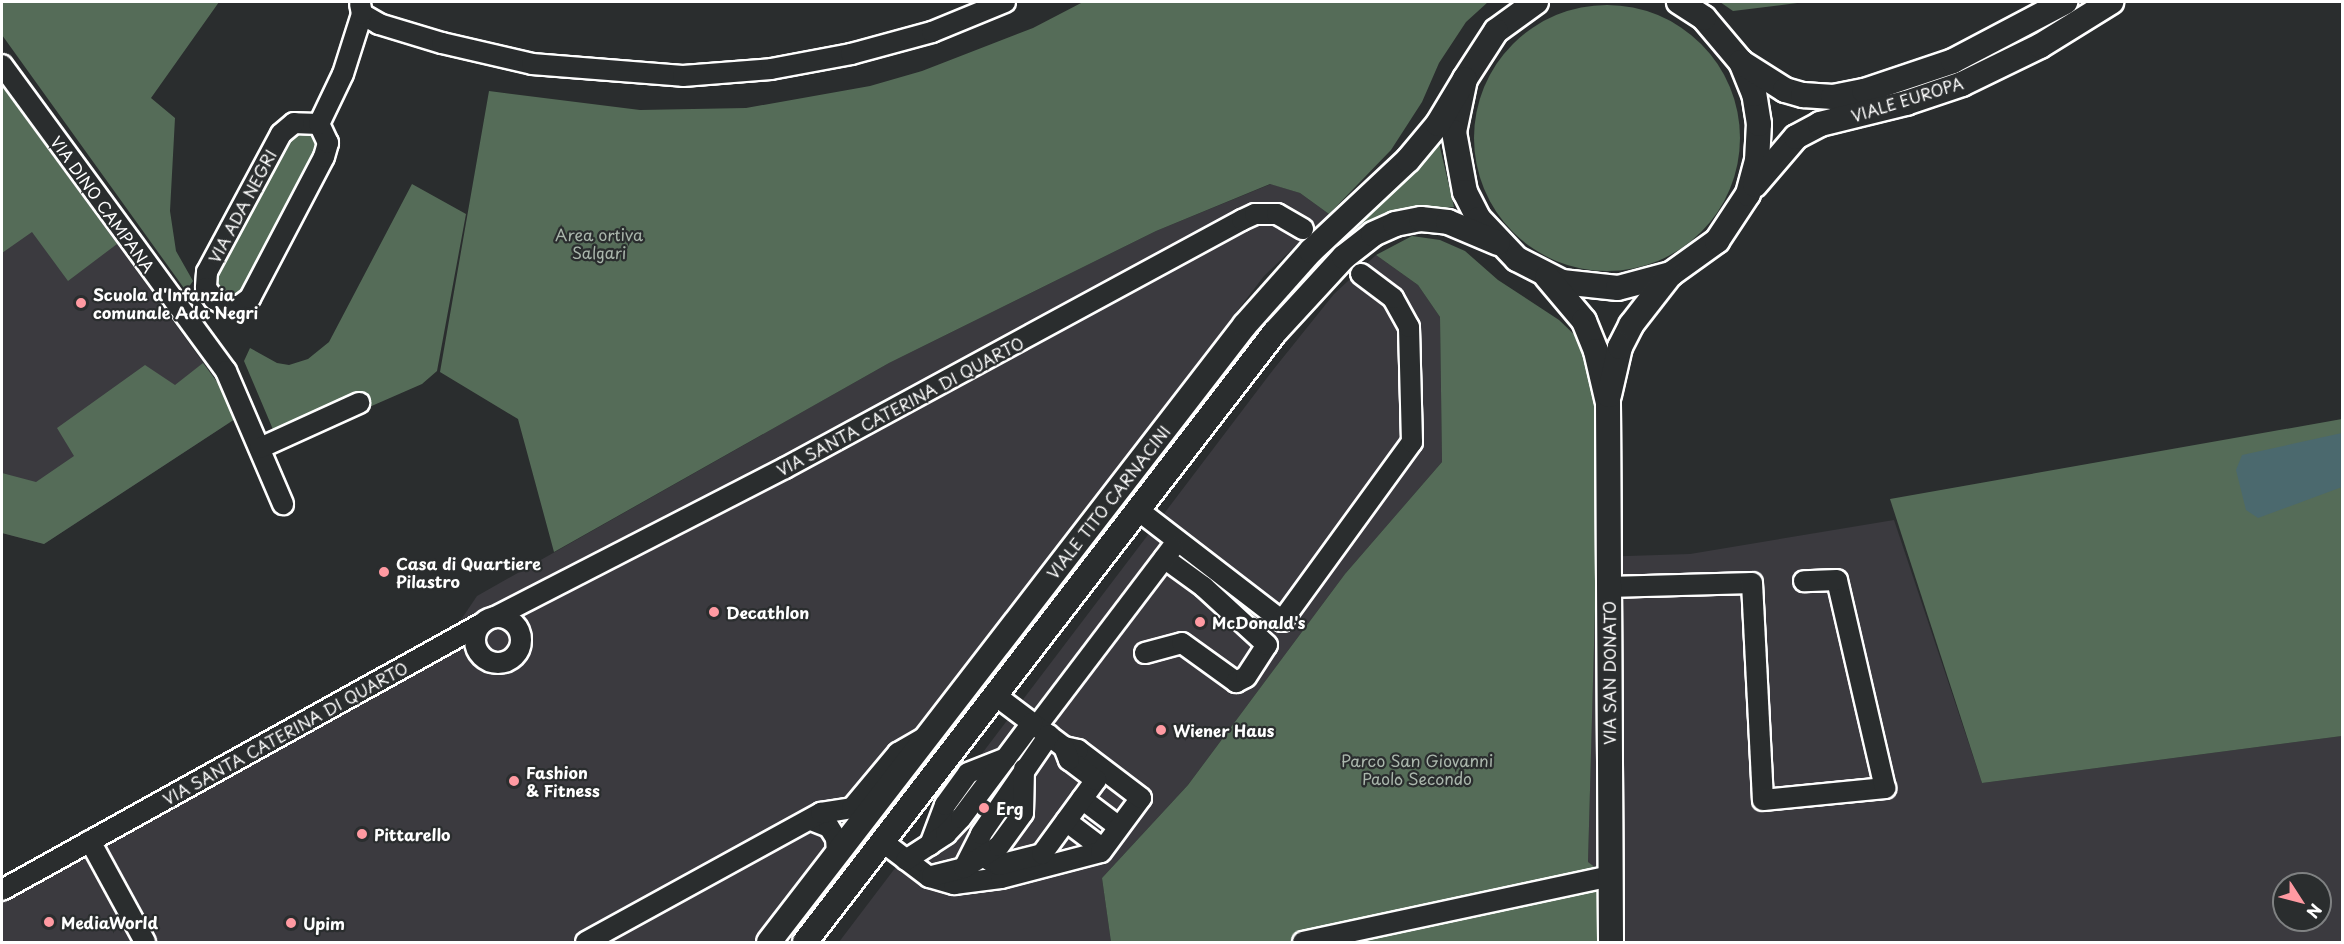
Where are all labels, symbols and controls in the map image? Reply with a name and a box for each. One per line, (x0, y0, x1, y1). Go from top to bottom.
street label: VIALE EUROPA (1848, 73, 1966, 125)
street label: VIA DINO CAMPANA (47, 131, 159, 277)
street label: VIA ADA NEGRI (204, 145, 280, 267)
park label: Area ortiva Salgari (555, 224, 643, 262)
place label: Scuola d'Infanzia comunale Ada Negri (93, 284, 258, 322)
marker: Scuola d'Infanzia comunale Ada Negri (74, 296, 88, 310)
street label: VIA SANTA CATERINA DI QUARTO (773, 333, 1027, 479)
street label: VIALE TITO CARNACINI (1042, 421, 1174, 583)
place label: Casa di Quartiere Pilastro (396, 553, 543, 591)
marker: Casa di Quartiere Pilastro (377, 565, 391, 579)
street label: VIA SAN DONATO (1599, 601, 1619, 745)
place label: Decathlon (726, 602, 809, 622)
marker: Decathlon (707, 605, 721, 619)
place label: McDonald's (1212, 612, 1306, 632)
marker: McDonald's (1193, 615, 1207, 629)
street label: VIA SANTA CATERINA DI QUARTO (159, 657, 411, 809)
place label: Wiener Haus (1173, 720, 1277, 740)
marker: Wiener Haus (1154, 723, 1168, 737)
park label: Parco San Giovanni Paolo Secondo (1340, 750, 1494, 788)
place label: Fashion & Fitness (526, 762, 600, 800)
marker: Fashion & Fitness (507, 774, 521, 788)
place label: Erg (996, 798, 1024, 818)
marker: Erg (977, 801, 991, 815)
place label: Pittarello (374, 824, 450, 844)
marker: Pittarello (355, 827, 369, 841)
north arrow (2272, 872, 2332, 932)
text: N (2302, 899, 2328, 924)
place label: MediaWorld (61, 912, 158, 932)
place label: Upim (303, 913, 345, 933)
marker: MediaWorld (42, 915, 56, 929)
marker: Upim (284, 916, 298, 930)

